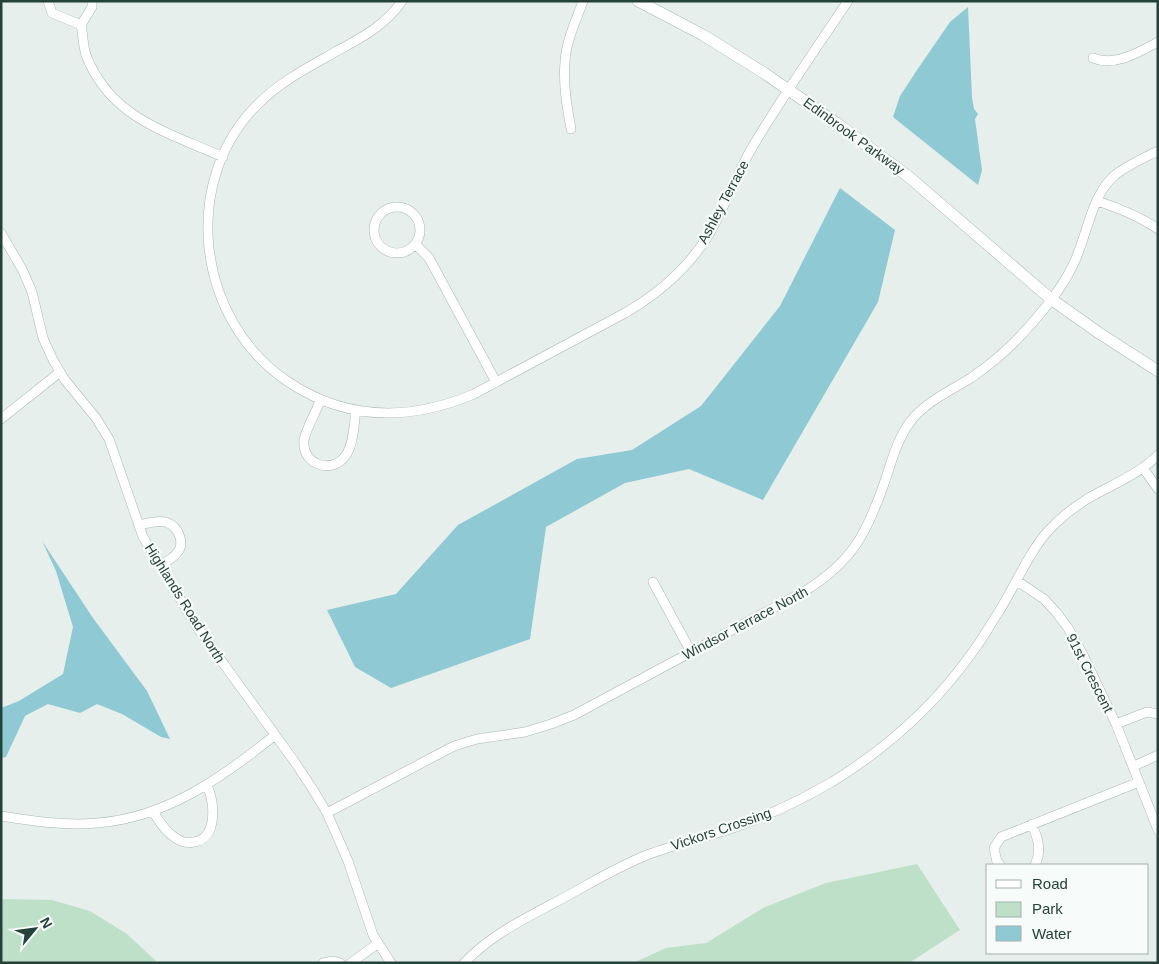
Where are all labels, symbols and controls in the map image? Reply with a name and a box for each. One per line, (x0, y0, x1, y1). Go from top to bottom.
street label: Edinbrook Parkway (801, 94, 907, 178)
street label: Ashley Terrace (694, 157, 752, 247)
street label: Highlands Road North (142, 540, 228, 666)
street label: Windsor Terrace North (680, 583, 810, 663)
street label: 91st Crescent (1063, 631, 1117, 715)
street label: Vickors Crossing (669, 804, 773, 854)
legend (986, 864, 1149, 954)
text: Road (1032, 875, 1068, 892)
text: Park (1032, 900, 1063, 917)
north arrow (10, 904, 60, 954)
text: N (37, 914, 56, 931)
text: Water (1032, 925, 1071, 942)

